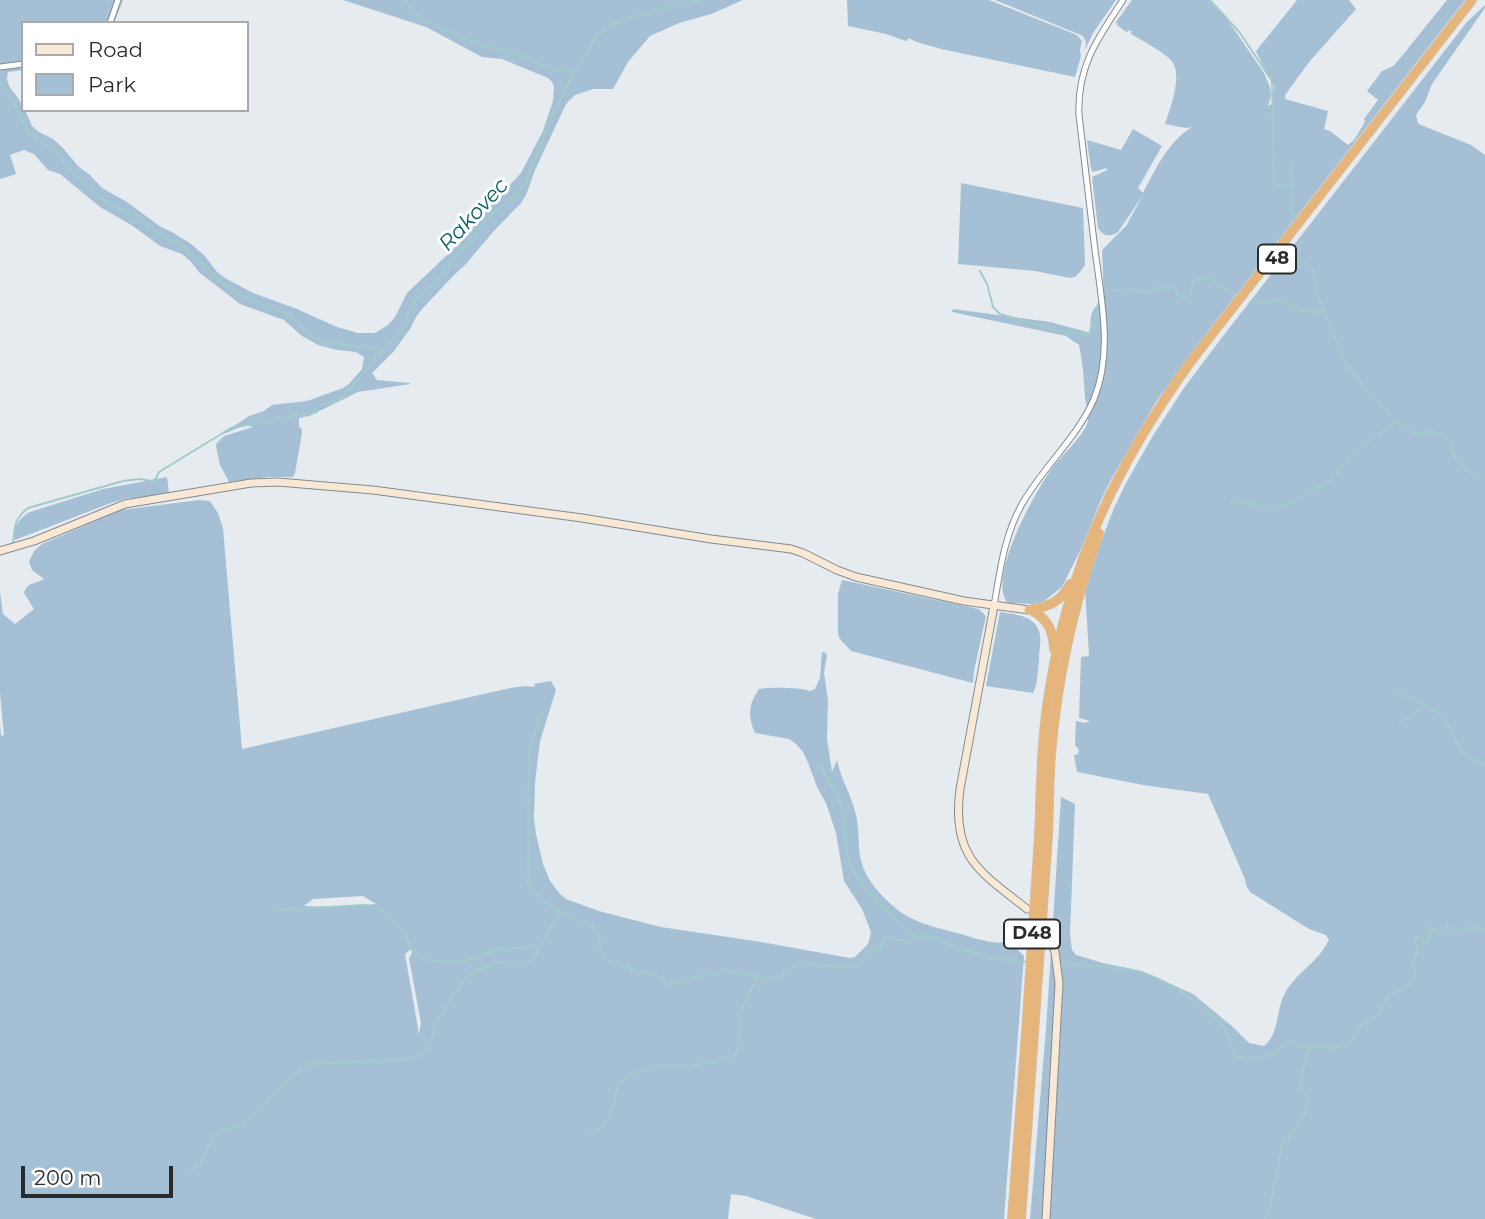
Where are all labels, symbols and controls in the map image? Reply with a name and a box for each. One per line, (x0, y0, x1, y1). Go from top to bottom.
legend (21, 21, 248, 112)
text: Road (88, 37, 143, 62)
text: Park (88, 72, 136, 97)
water label: Rakovec (434, 174, 514, 256)
road number: 48 (1258, 244, 1296, 274)
road number: D48 (1004, 919, 1060, 948)
scale bar (24, 1152, 177, 1196)
text: 200 m (34, 1165, 101, 1190)

